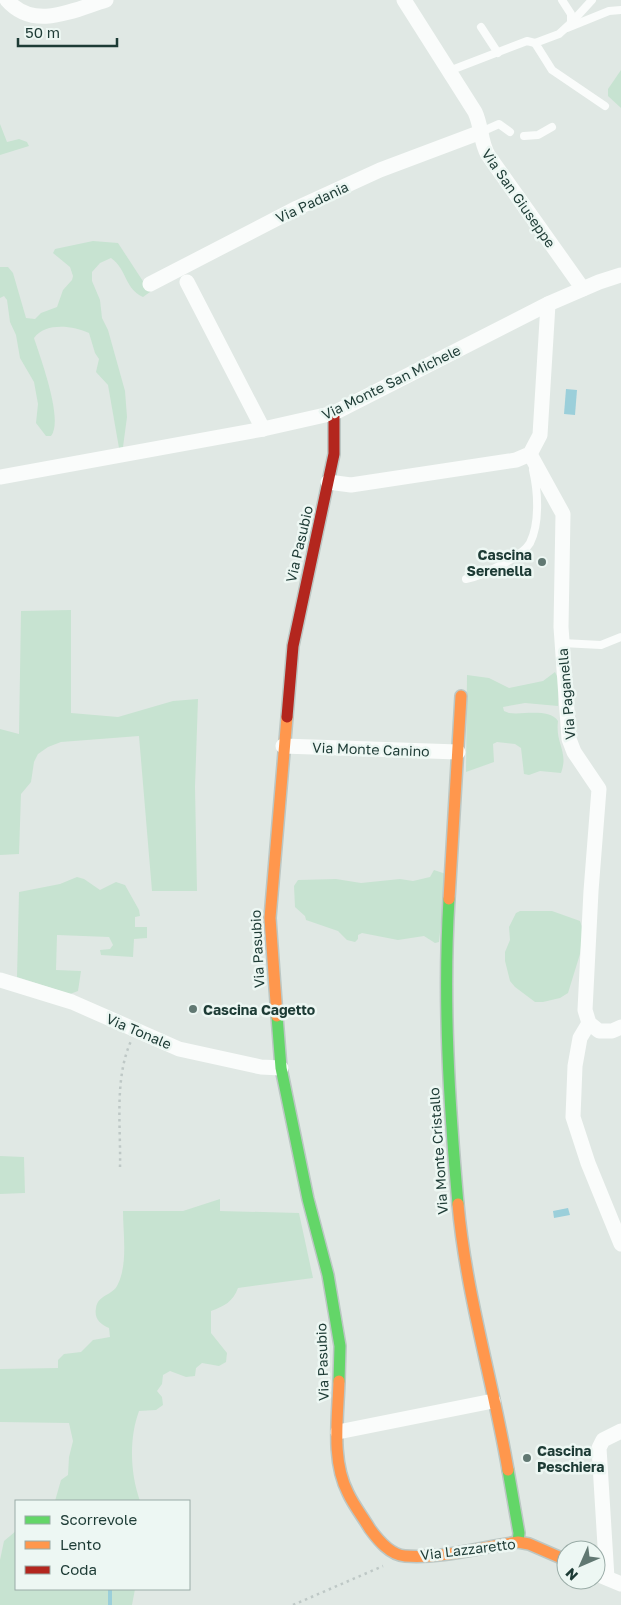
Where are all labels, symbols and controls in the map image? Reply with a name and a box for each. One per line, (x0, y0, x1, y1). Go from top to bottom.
scale bar (18, 15, 116, 47)
text: 50 m (25, 23, 60, 41)
street label: Via San Giuseppe (479, 145, 559, 251)
street label: Via Padania (273, 178, 351, 226)
street label: Via Monte San Michele (319, 341, 463, 423)
street label: Via Pasubio (282, 504, 316, 584)
place label: Cascina Serenella (467, 546, 532, 579)
marker: Cascina Serenella (536, 556, 548, 568)
street label: Via Paganella (554, 648, 578, 740)
street label: Via Monte Canino (312, 738, 430, 760)
street label: Via Pasubio (246, 910, 268, 988)
place label: Cascina Cagetto (203, 1001, 315, 1018)
marker: Cascina Cagetto (187, 1003, 199, 1015)
street label: Via Tonale (104, 1010, 174, 1052)
street label: Via Monte Cristallo (425, 1087, 451, 1215)
street label: Via Pasubio (312, 1323, 332, 1401)
place label: Cascina Peschiera (537, 1442, 604, 1475)
marker: Cascina Peschiera (521, 1452, 533, 1464)
legend (15, 1500, 190, 1590)
text: Scorrevole (60, 1510, 137, 1528)
text: Lento (60, 1535, 101, 1553)
street label: Via Lazzaretto (419, 1535, 517, 1563)
north arrow (556, 1540, 606, 1590)
text: Coda (60, 1560, 97, 1578)
text: N (562, 1565, 581, 1584)

